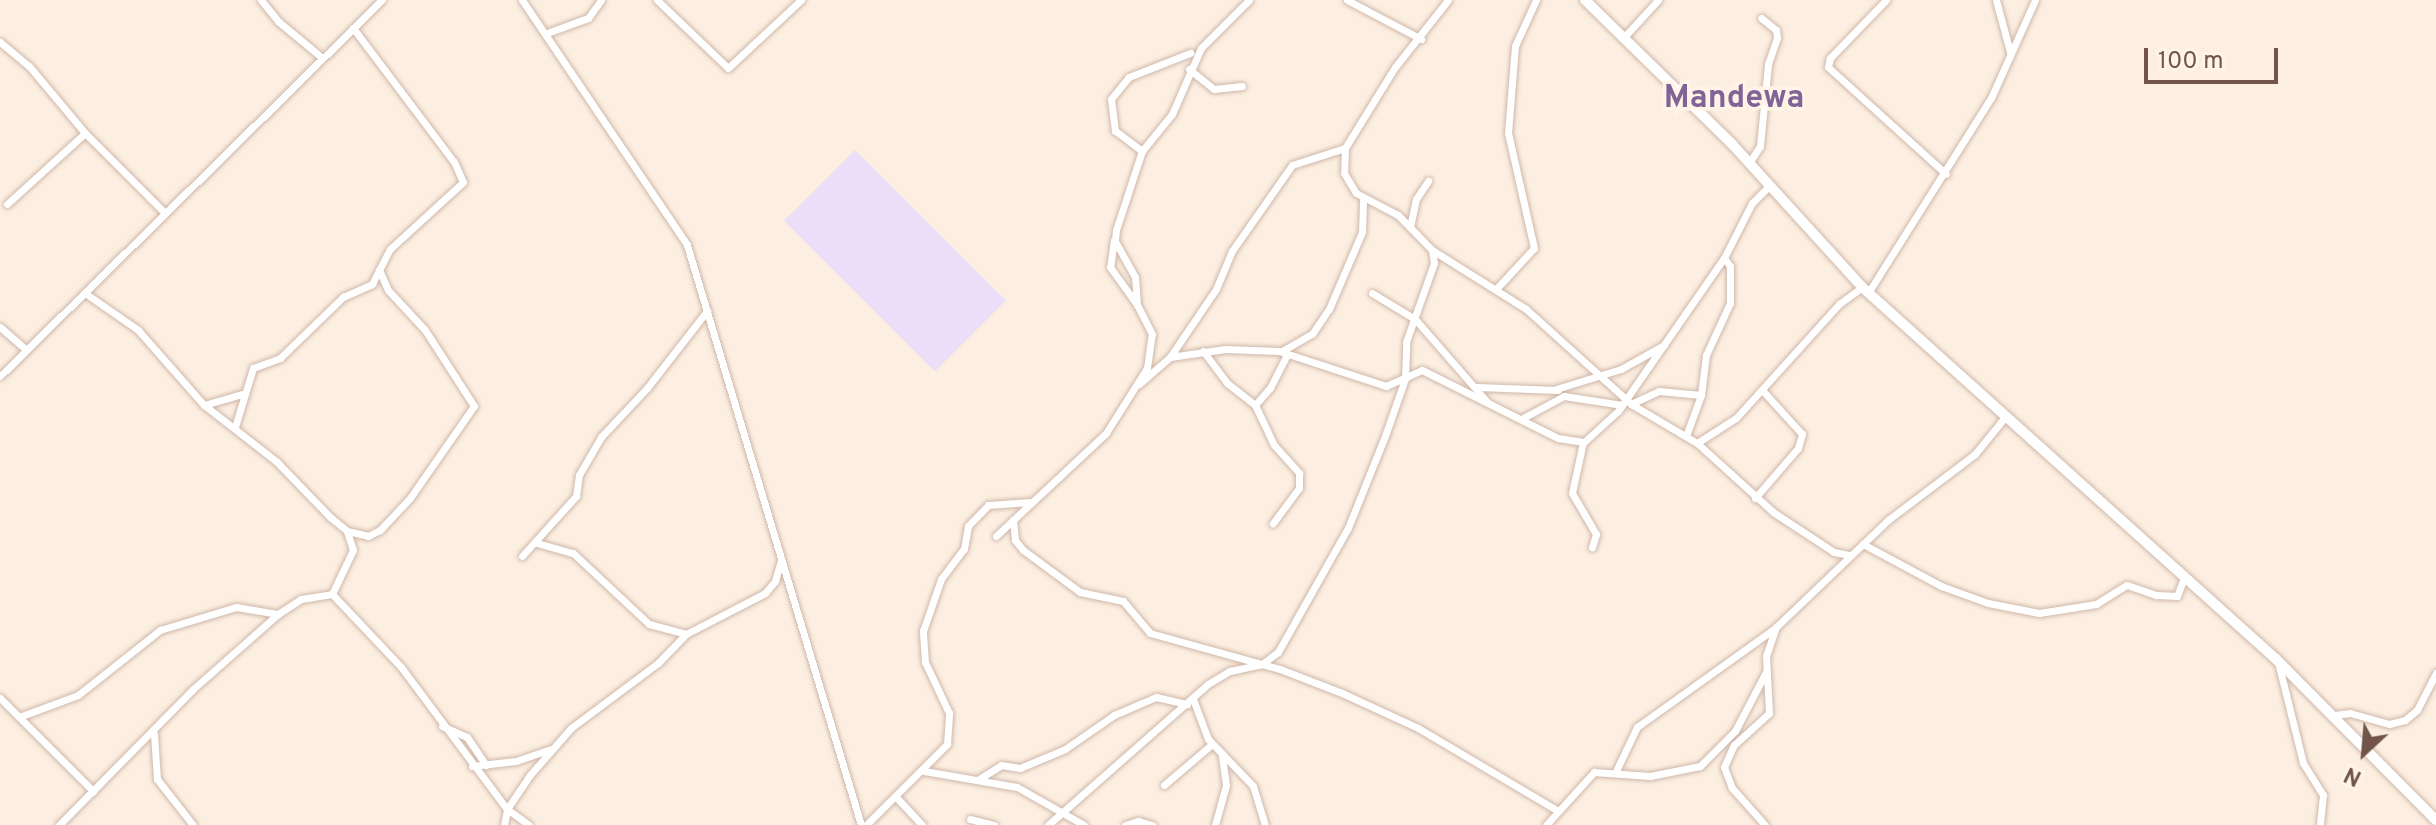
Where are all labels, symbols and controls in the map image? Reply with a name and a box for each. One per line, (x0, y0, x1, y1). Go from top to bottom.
scale bar (2148, 32, 2282, 82)
text: 100 m (2158, 47, 2224, 77)
district label: Mandewa (1664, 80, 1804, 118)
north arrow (2324, 713, 2404, 793)
text: N (2340, 759, 2366, 791)

